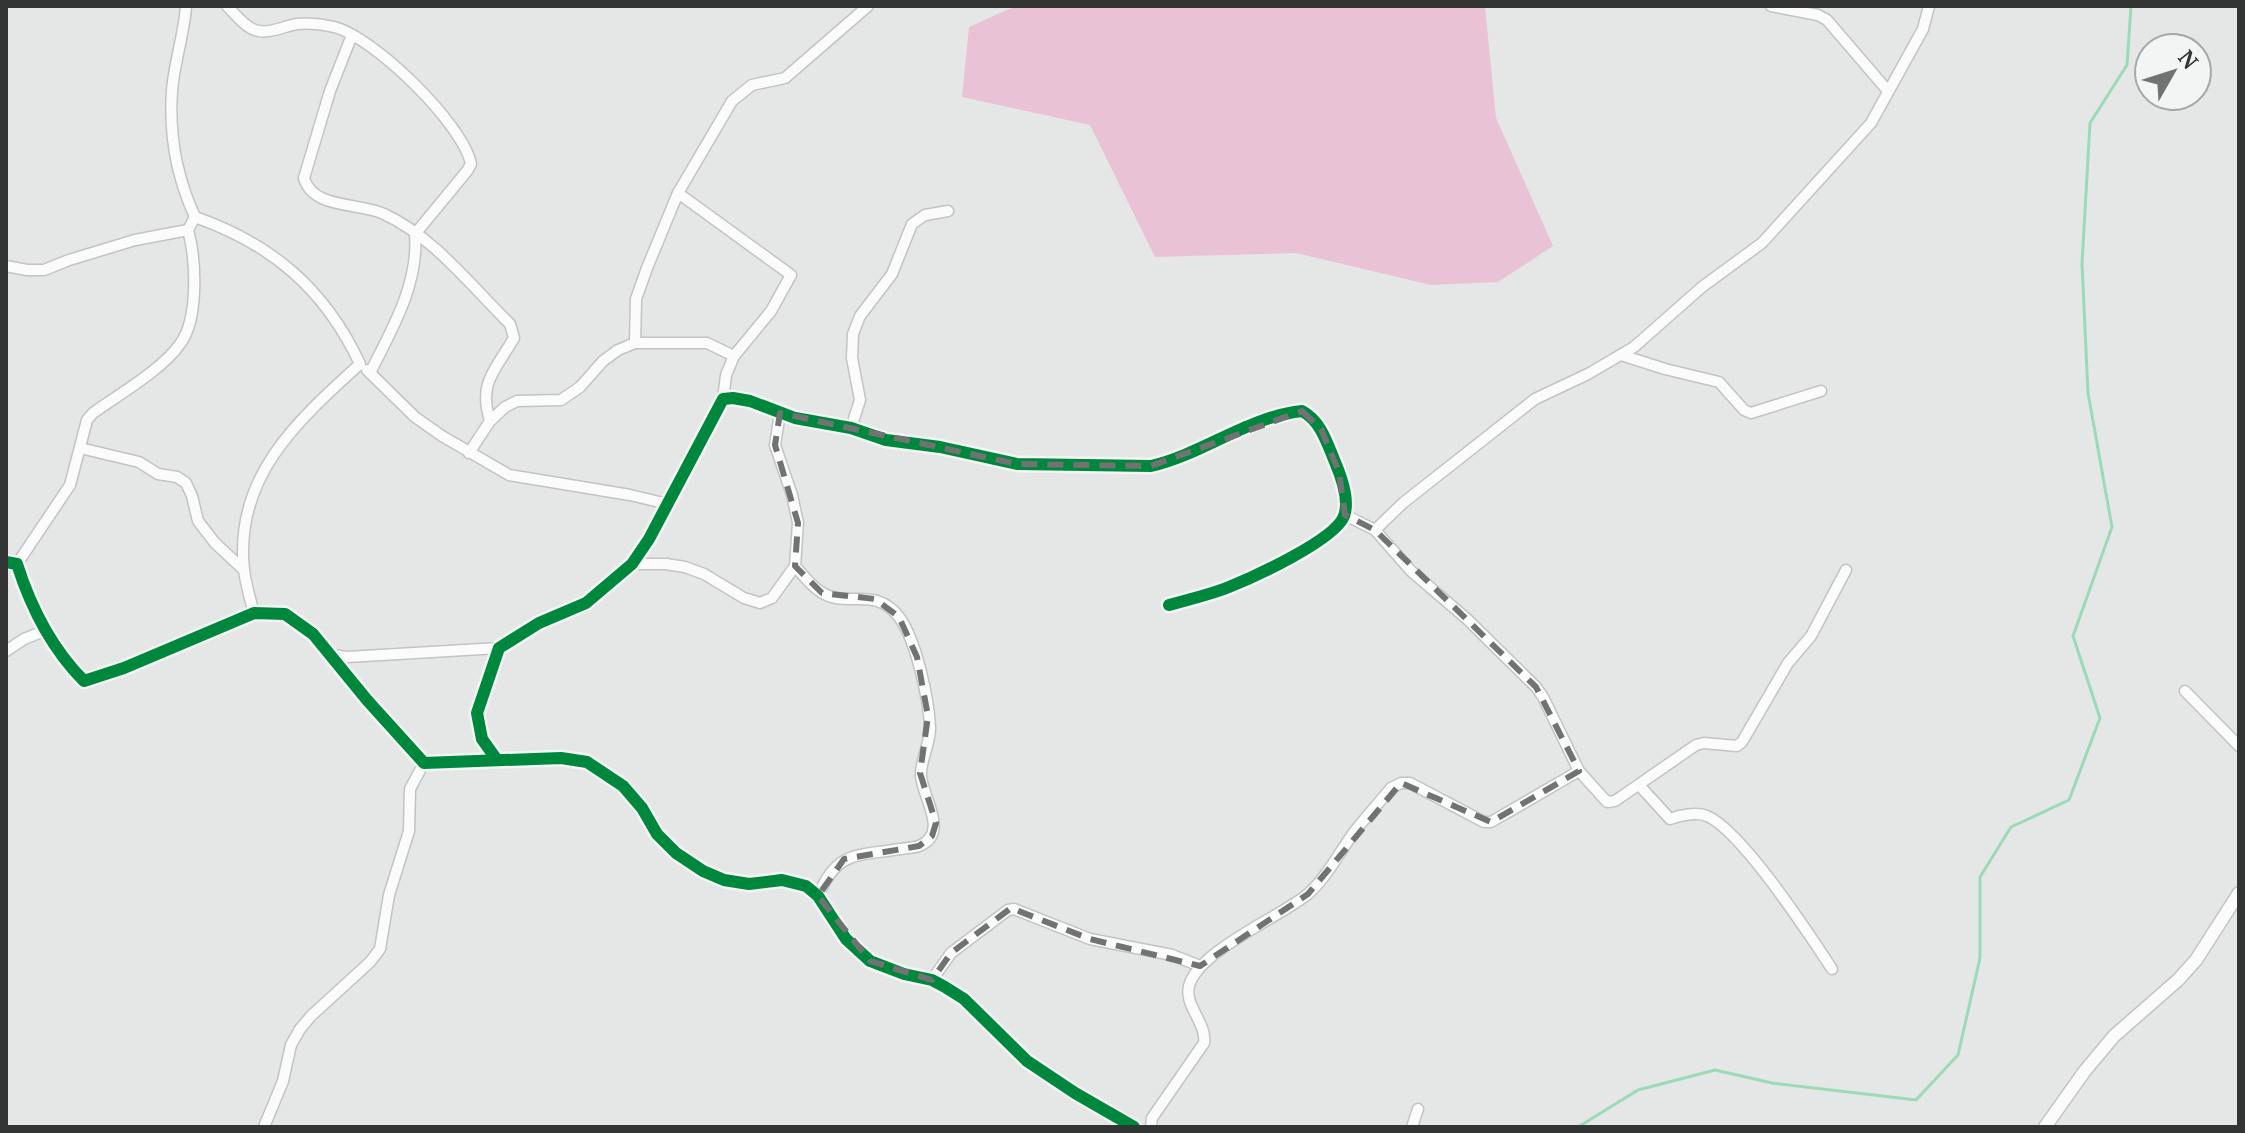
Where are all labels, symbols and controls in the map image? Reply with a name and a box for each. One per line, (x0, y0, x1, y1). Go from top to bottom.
north arrow (2133, 32, 2213, 112)
text: N (2172, 43, 2206, 75)

